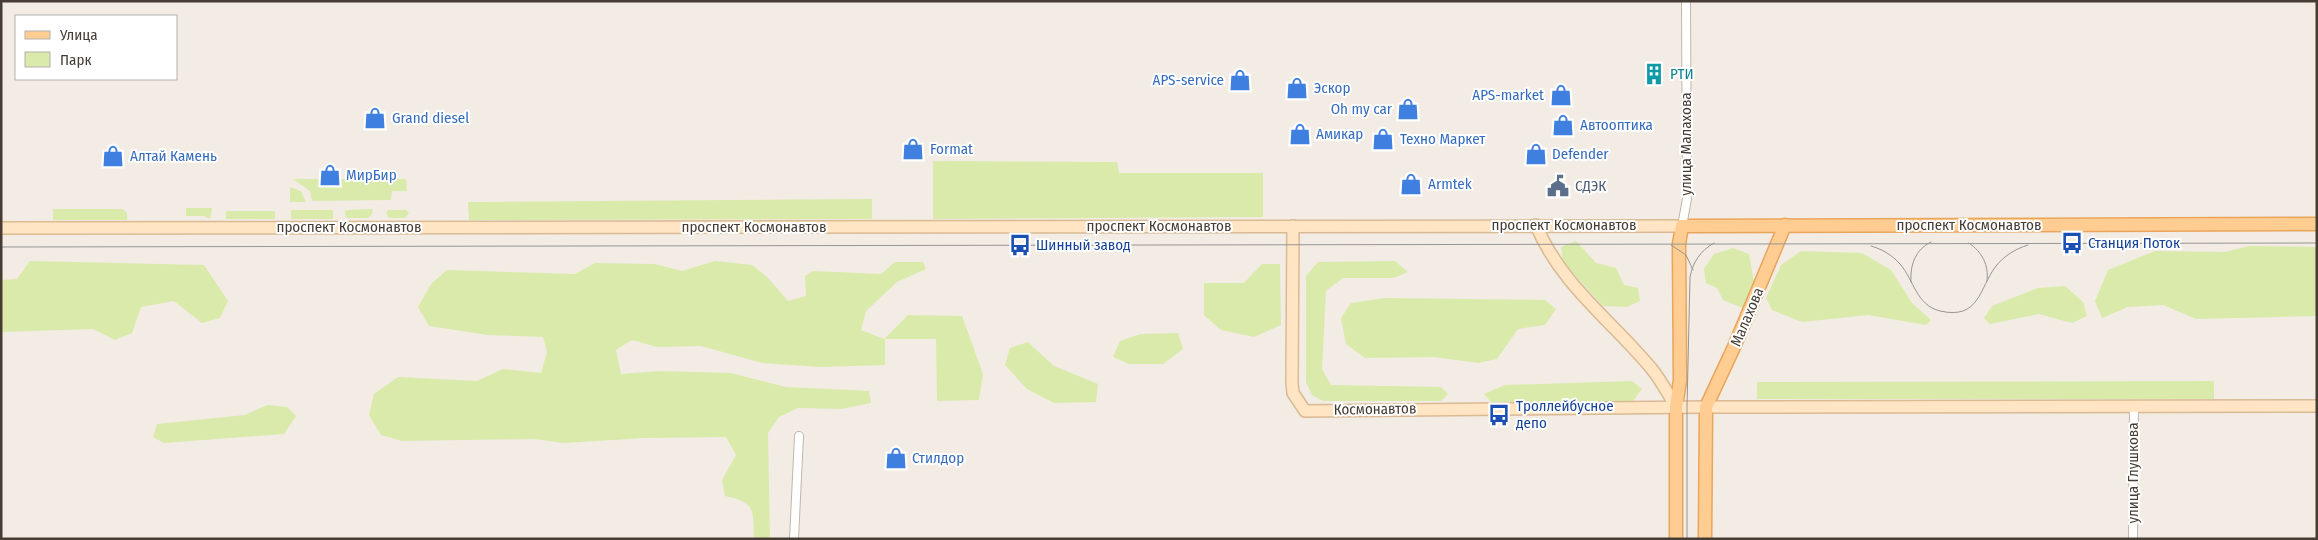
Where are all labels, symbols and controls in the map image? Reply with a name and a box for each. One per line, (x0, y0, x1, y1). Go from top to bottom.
legend (15, 15, 178, 80)
text: Улица (59, 26, 98, 44)
text: Парк (60, 51, 91, 69)
building icon: РТИ (1641, 61, 1667, 87)
place label: РТИ (1670, 65, 1694, 83)
shop icon: APS-service (1227, 67, 1253, 93)
place label: APS-service (1153, 71, 1224, 89)
shop icon: Эскор (1284, 75, 1310, 101)
place label: Эскор (1314, 79, 1350, 97)
shop icon: АPS-market (1548, 82, 1574, 108)
place label: АPS-market (1472, 86, 1544, 104)
street label: улица Малахова (1677, 92, 1695, 196)
shop icon: Oh my car (1395, 96, 1421, 122)
place label: Oh my car (1331, 100, 1393, 118)
shop icon: Grand diesel (362, 105, 388, 131)
place label: Grand diesel (392, 109, 469, 127)
shop icon: Автооптика (1550, 112, 1576, 138)
place label: Автооптика (1580, 116, 1653, 134)
shop icon: Амикар (1287, 121, 1313, 147)
place label: Амикар (1316, 125, 1363, 143)
shop icon: Техно Маркет (1370, 126, 1396, 152)
place label: Техно Маркет (1400, 130, 1486, 148)
shop icon: Format (900, 136, 926, 162)
place label: Format (930, 140, 973, 158)
shop icon: Defender (1523, 141, 1549, 167)
shop icon: Алтай Камень (100, 143, 126, 169)
place label: Defender (1552, 145, 1609, 163)
place label: Алтай Камень (130, 147, 217, 165)
shop icon: МирБир (317, 162, 343, 188)
place label: МирБир (346, 166, 397, 184)
shop icon: Armtek (1398, 171, 1424, 197)
public building icon: СДЭК (1545, 173, 1571, 199)
place label: Armtek (1428, 175, 1472, 193)
place label: СДЭК (1575, 177, 1606, 195)
street label: проспект Космонавтов (1491, 216, 1637, 234)
street label: проспект Космонавтов (1896, 216, 2042, 234)
street label: проспект Космонавтов (1086, 217, 1232, 235)
street label: проспект Космонавтов (276, 218, 422, 236)
street label: проспект Космонавтов (681, 218, 827, 236)
bus stop icon: Станция Поток (2059, 230, 2085, 256)
bus stop icon: Шинный завод (1007, 232, 1033, 258)
place label: Станция Поток (2088, 234, 2180, 252)
place label: Шинный завод (1036, 236, 1131, 254)
street label: Малахова (1727, 285, 1767, 349)
place label: Троллейбусное депо (1516, 397, 1614, 432)
street label: Космонавтов (1333, 399, 1417, 419)
bus stop icon: Троллейбусное депо (1486, 402, 1512, 428)
street label: улица Глушкова (2124, 422, 2142, 524)
shop icon: Стилдор (883, 445, 909, 471)
place label: Стилдор (912, 449, 964, 467)

